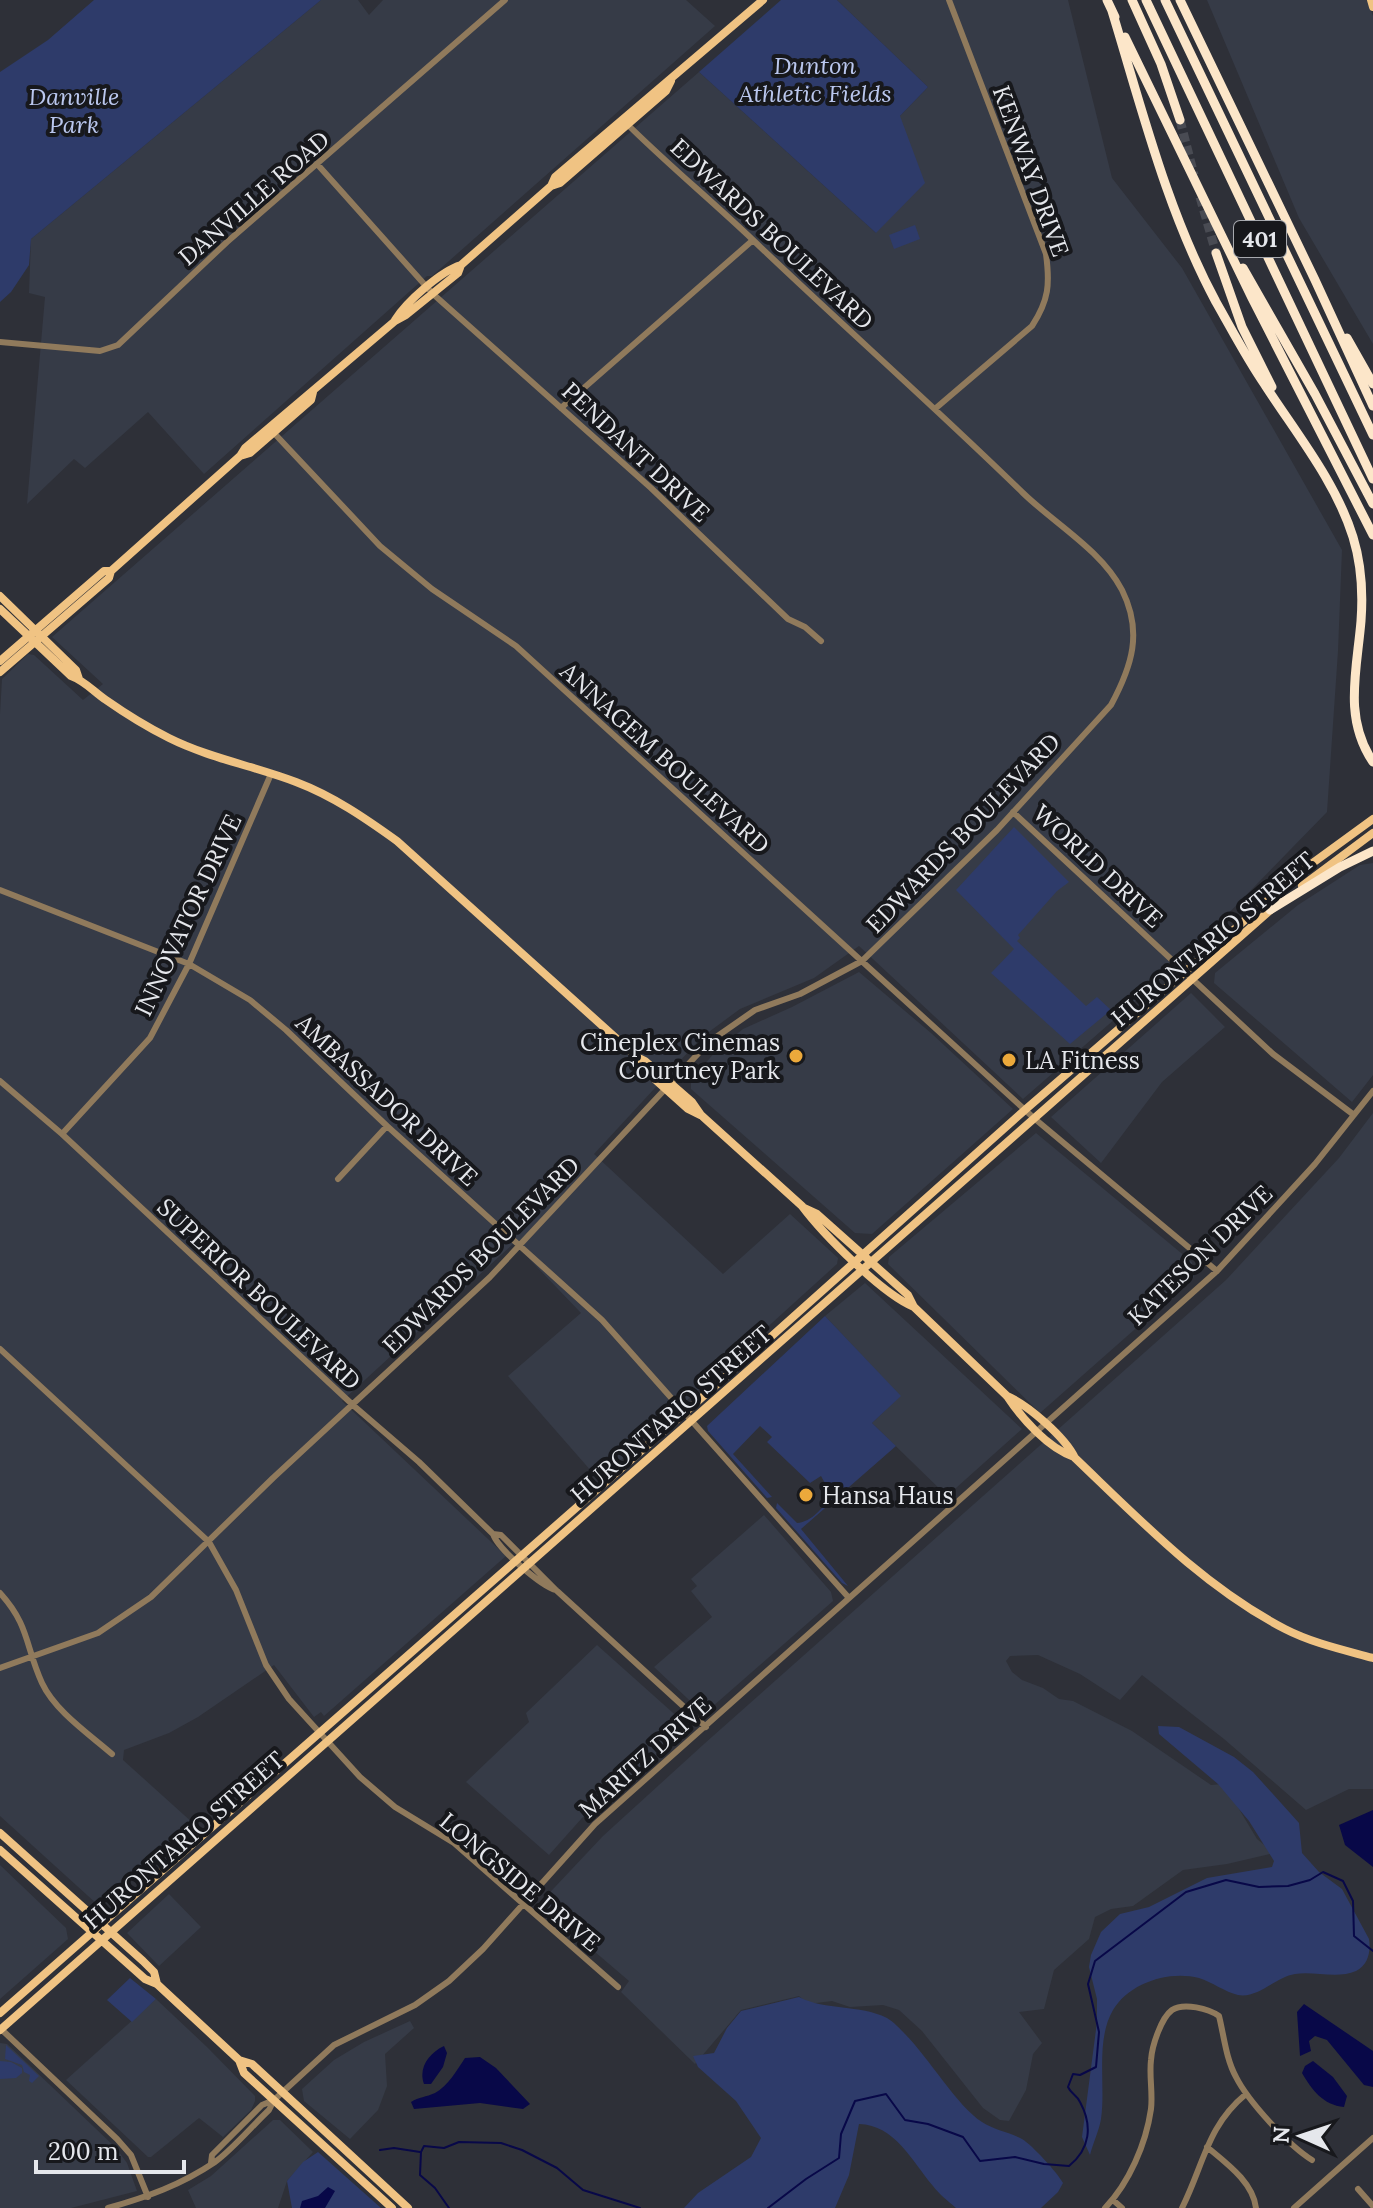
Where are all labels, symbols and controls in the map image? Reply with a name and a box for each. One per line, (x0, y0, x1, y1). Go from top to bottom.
park label: Dunton Athletic Fields (738, 50, 891, 109)
park label: Danville Park (28, 81, 120, 140)
street label: KENWAY DRIVE (986, 81, 1076, 261)
street label: DANVILLE ROAD (172, 124, 336, 272)
street label: EDWARDS BOULEVARD (664, 132, 880, 336)
road number: 401 (1234, 221, 1286, 257)
street label: PENDANT DRIVE (555, 375, 717, 529)
street label: ANNAGEM BOULEVARD (553, 655, 776, 860)
street label: EDWARDS BOULEVARD (859, 726, 1067, 940)
street label: WORLD DRIVE (1026, 798, 1170, 934)
street label: INNOVATOR DRIVE (128, 809, 248, 1021)
street label: HURONTARIO STREET (1105, 845, 1321, 1033)
street label: AMBASSADOR DRIVE (289, 1007, 485, 1192)
place label: Cineplex Cinemas Courtney Park (580, 1027, 780, 1086)
place label: LA Fitness (1025, 1045, 1140, 1076)
marker: Cineplex Cinemas Courtney Park (787, 1047, 805, 1065)
marker: LA Fitness (1000, 1051, 1018, 1069)
street label: EDWARDS BOULEVARD (376, 1150, 586, 1360)
street label: KATESON DRIVE (1121, 1178, 1279, 1332)
street label: SUPERIOR BOULEVARD (151, 1191, 367, 1397)
street label: HURONTARIO STREET (564, 1318, 778, 1510)
place label: Hansa Haus (822, 1480, 954, 1511)
marker: Hansa Haus (797, 1486, 815, 1504)
street label: MARITZ DRIVE (572, 1689, 718, 1825)
street label: HURONTARIO STREET (77, 1744, 291, 1936)
street label: LONGSIDE DRIVE (433, 1806, 607, 1958)
north arrow (1261, 2096, 1341, 2176)
scale bar (36, 2124, 184, 2174)
text: N (1267, 2126, 1295, 2144)
text: 200 m (48, 2136, 118, 2167)

